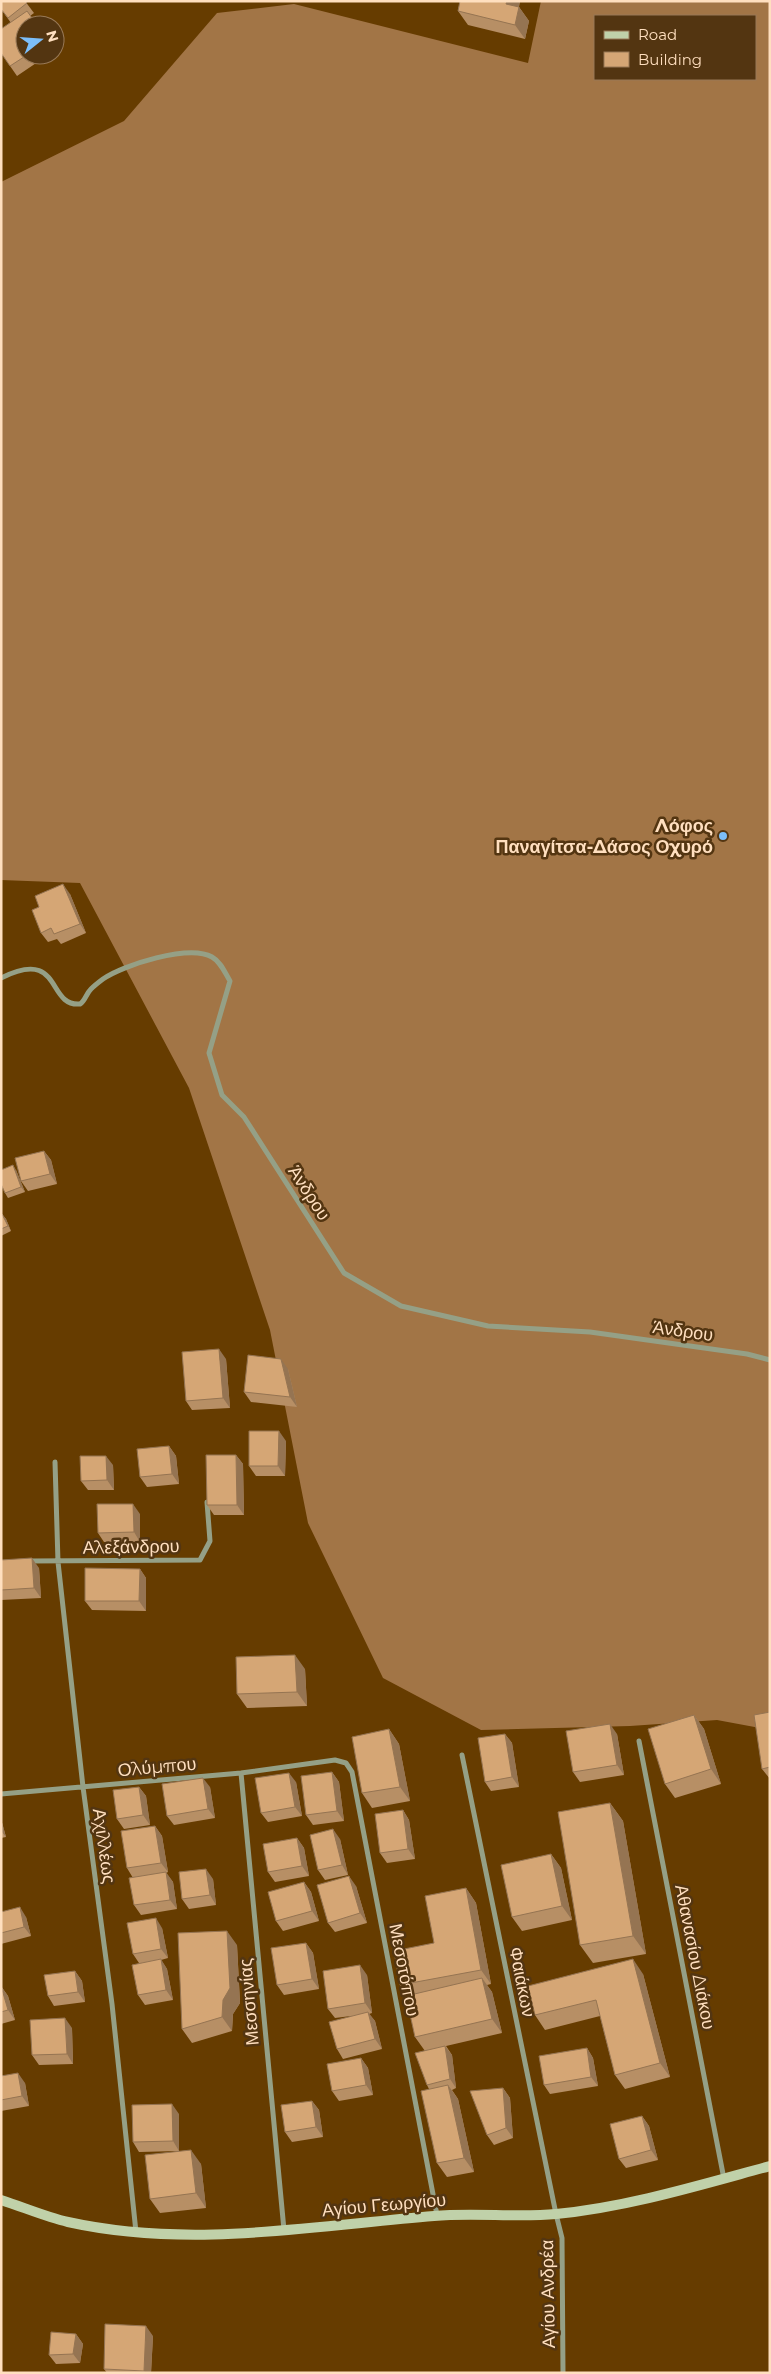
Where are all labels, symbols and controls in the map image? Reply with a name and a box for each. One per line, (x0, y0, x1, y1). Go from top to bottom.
north arrow (15, 15, 65, 65)
legend (594, 15, 756, 80)
text: Road (638, 25, 677, 44)
text: N (42, 28, 63, 44)
text: Building (638, 50, 702, 69)
place label: Λόφος Παναγίτσα-Δάσος Οχυρό (495, 815, 713, 858)
marker: Λόφος Παναγίτσα-Δάσος Οχυρό (717, 830, 729, 842)
street label: Άνδρου (283, 1162, 335, 1224)
street label: Άνδρου (651, 1316, 715, 1346)
street label: Αλεξάνδρου (82, 1535, 180, 1559)
street label: Ολύμπου (117, 1753, 197, 1781)
street label: Αχιλλέως (88, 1807, 120, 1885)
street label: Αθανασίου Διάκου (670, 1883, 720, 2031)
street label: Μεσοτόπου (384, 1922, 424, 2018)
street label: Φαιάκων (504, 1945, 540, 2019)
street label: Μεσσηνίας (234, 1957, 264, 2046)
street label: Αγίου Γεωργίου (321, 2189, 447, 2221)
street label: Αγίου Ανδρέα (536, 2240, 560, 2348)

